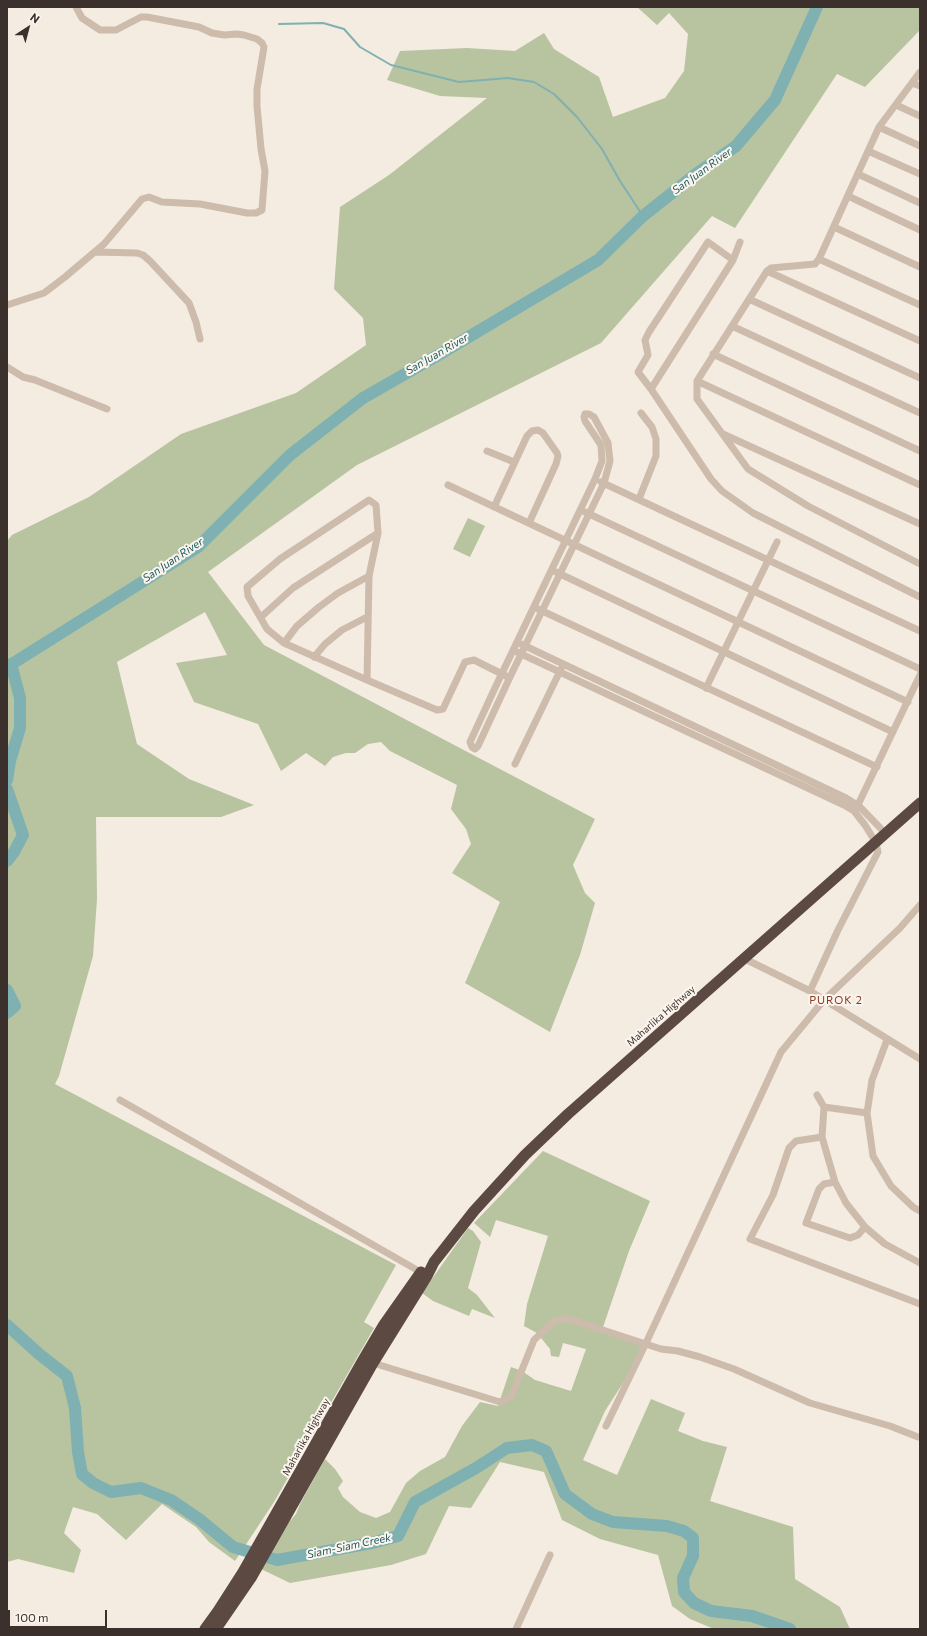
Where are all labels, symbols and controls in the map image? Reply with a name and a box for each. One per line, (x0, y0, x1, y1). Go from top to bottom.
north arrow (8, 8, 48, 48)
text: N (28, 10, 43, 26)
water label: San Juan River (670, 145, 734, 197)
water label: San Juan River (403, 331, 471, 377)
water label: San Juan River (140, 535, 206, 585)
street label: Maharlika Highway (624, 983, 698, 1049)
district label: PUROK 2 (809, 993, 863, 1007)
street label: Maharlika Highway (280, 1396, 332, 1478)
water label: Siam-Siam Creek (306, 1531, 392, 1561)
scale bar (10, 1602, 109, 1628)
text: 100 m (15, 1610, 49, 1624)

